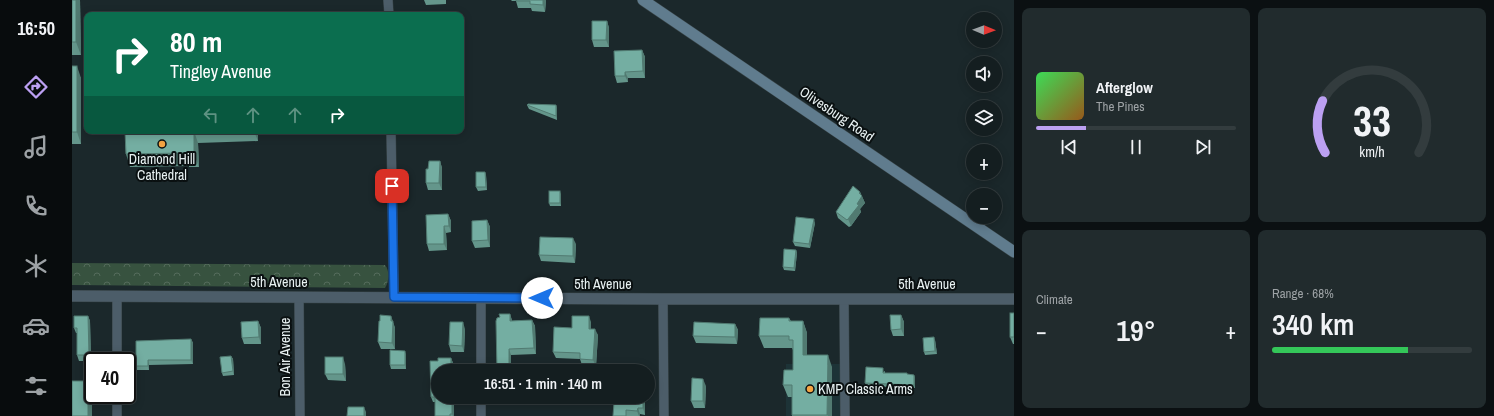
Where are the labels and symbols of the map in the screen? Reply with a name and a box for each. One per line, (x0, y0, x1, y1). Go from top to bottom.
north arrow (966, 12, 1002, 48)
street label: Olivesburg Road (796, 82, 878, 146)
marker: Diamond Hill Cathedral (157, 139, 167, 149)
place label: Diamond Hill Cathedral (129, 150, 195, 184)
pin (375, 169, 409, 203)
street label: 5th Avenue (250, 273, 308, 291)
street label: 5th Avenue (574, 275, 632, 293)
street label: 5th Avenue (898, 275, 956, 293)
position arrow (521, 277, 563, 319)
street label: Bon Air Avenue (276, 318, 294, 396)
speed limit sign: 40 (84, 352, 136, 404)
place label: KMP Classic Arms (818, 380, 913, 398)
marker: KMP Classic Arms (805, 384, 815, 394)

